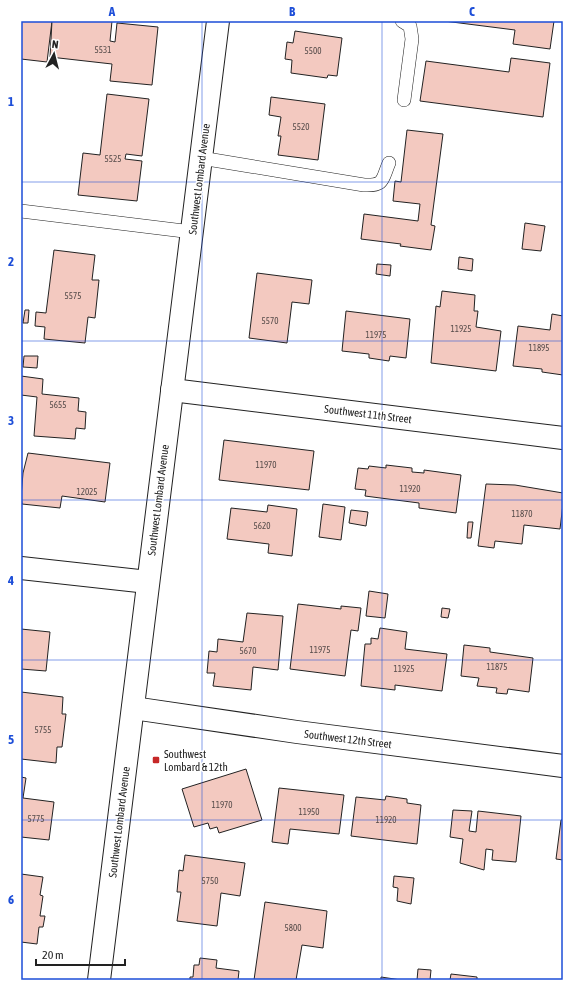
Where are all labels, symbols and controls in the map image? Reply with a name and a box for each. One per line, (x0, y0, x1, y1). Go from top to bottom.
text: A (108, 4, 116, 19)
text: B (289, 4, 296, 19)
text: C (469, 4, 475, 19)
north arrow (34, 34, 74, 74)
text: N (51, 38, 59, 50)
house number: 5531 (95, 45, 111, 55)
house number: 5500 (305, 46, 321, 56)
text: 1 (8, 94, 14, 109)
house number: 5520 (293, 122, 309, 132)
street label: Southwest Lombard Avenue (186, 123, 212, 235)
house number: 5525 (105, 154, 121, 164)
text: 2 (8, 254, 14, 269)
house number: 5575 (65, 291, 81, 301)
house number: 5570 (262, 316, 278, 326)
house number: 11925 (450, 324, 472, 334)
house number: 11975 (365, 330, 387, 340)
house number: 11895 (528, 343, 550, 353)
house number: 5655 (50, 400, 66, 410)
street label: Southwest 11th Street (324, 403, 412, 425)
text: 3 (8, 413, 14, 428)
street label: Southwest Lombard Avenue (145, 444, 171, 556)
house number: 11970 (255, 460, 277, 470)
house number: 11920 (399, 484, 421, 494)
house number: 12025 (76, 487, 98, 497)
house number: 11870 (511, 509, 533, 519)
house number: 5620 (254, 521, 270, 531)
text: 4 (7, 573, 14, 588)
house number: 11975 (309, 645, 331, 655)
house number: 5670 (240, 646, 256, 656)
house number: 11875 (486, 662, 508, 672)
house number: 11925 (393, 664, 415, 674)
house number: 5755 (35, 725, 51, 735)
street label: Southwest 12th Street (304, 728, 392, 750)
text: 5 (8, 732, 14, 747)
place label: Southwest Lombard & 12th (164, 748, 228, 773)
marker: Southwest Lombard & 12th (151, 755, 161, 765)
street label: Southwest Lombard Avenue (106, 766, 132, 878)
house number: 11970 (211, 800, 233, 810)
house number: 11950 (298, 807, 320, 817)
house number: 5775 (28, 814, 44, 824)
house number: 11920 (375, 815, 397, 825)
house number: 5750 (202, 876, 218, 886)
text: 6 (8, 892, 14, 907)
house number: 5800 (285, 923, 301, 933)
scale bar (36, 941, 125, 967)
text: 20 m (42, 948, 64, 962)

